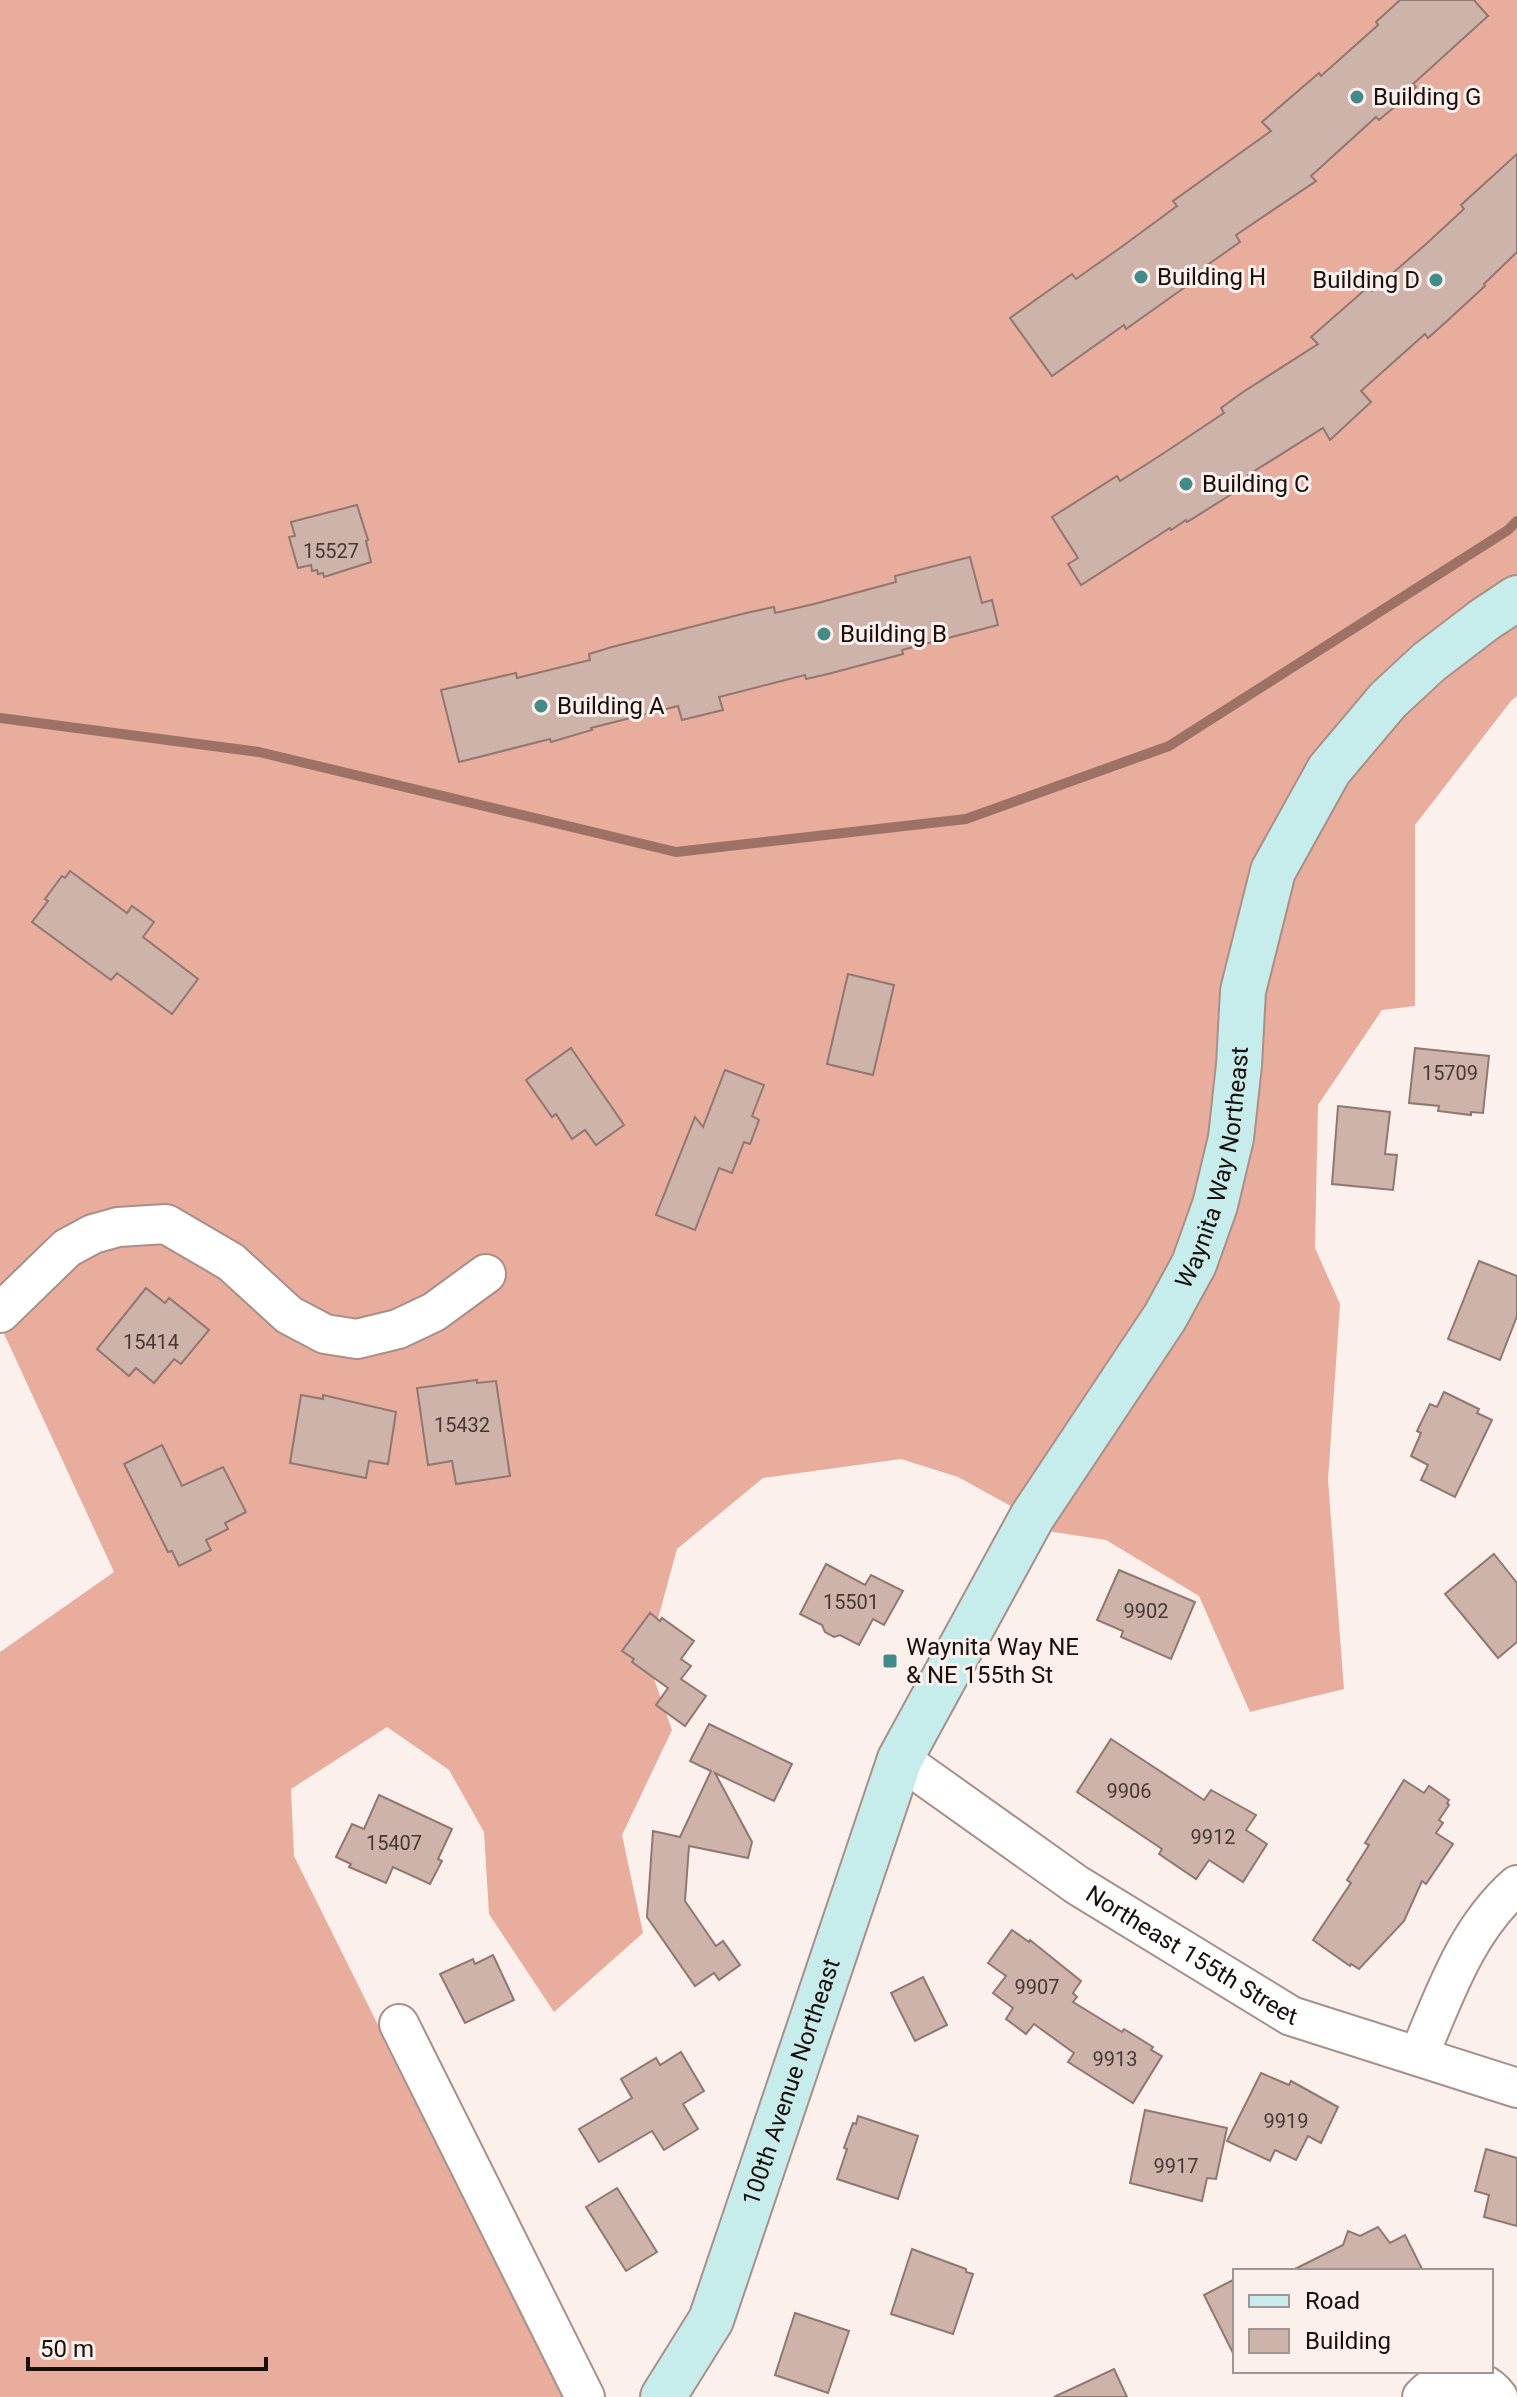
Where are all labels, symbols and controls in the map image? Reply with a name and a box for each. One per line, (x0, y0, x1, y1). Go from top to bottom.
place label: Building G (1373, 83, 1481, 111)
marker: Building G (1348, 88, 1366, 106)
place label: Building H (1157, 263, 1266, 291)
place label: Building D (1312, 266, 1420, 294)
marker: Building H (1132, 268, 1150, 286)
marker: Building D (1427, 271, 1445, 289)
place label: Building C (1202, 470, 1310, 498)
marker: Building C (1177, 475, 1195, 493)
house number: 15527 (303, 539, 359, 563)
place label: Building B (840, 620, 947, 648)
marker: Building B (815, 625, 833, 643)
place label: Building A (557, 692, 665, 720)
marker: Building A (532, 697, 550, 715)
street label: Waynita Way Northeast (1170, 1046, 1254, 1293)
house number: 15709 (1422, 1061, 1478, 1085)
house number: 15414 (123, 1330, 179, 1354)
house number: 15432 (434, 1413, 490, 1437)
house number: 15501 (823, 1590, 879, 1614)
house number: 9902 (1124, 1599, 1168, 1623)
place label: Waynita Way NE & NE 155th St (906, 1633, 1079, 1689)
marker: Waynita Way NE & NE 155th St (881, 1652, 899, 1670)
house number: 9906 (1107, 1779, 1151, 1803)
house number: 9912 (1191, 1825, 1235, 1849)
house number: 15407 (366, 1831, 422, 1855)
street label: Northeast 155th Street (1081, 1880, 1301, 2031)
street label: 100th Avenue Northeast (737, 1955, 846, 2209)
house number: 9907 (1015, 1975, 1059, 1999)
house number: 9913 (1093, 2047, 1137, 2071)
house number: 9919 (1264, 2109, 1308, 2133)
house number: 9917 (1154, 2154, 1198, 2178)
legend (1233, 2269, 1493, 2373)
text: Road (1305, 2287, 1360, 2315)
scale bar (28, 2321, 266, 2371)
text: Building (1305, 2327, 1391, 2355)
text: 50 m (40, 2335, 94, 2363)

